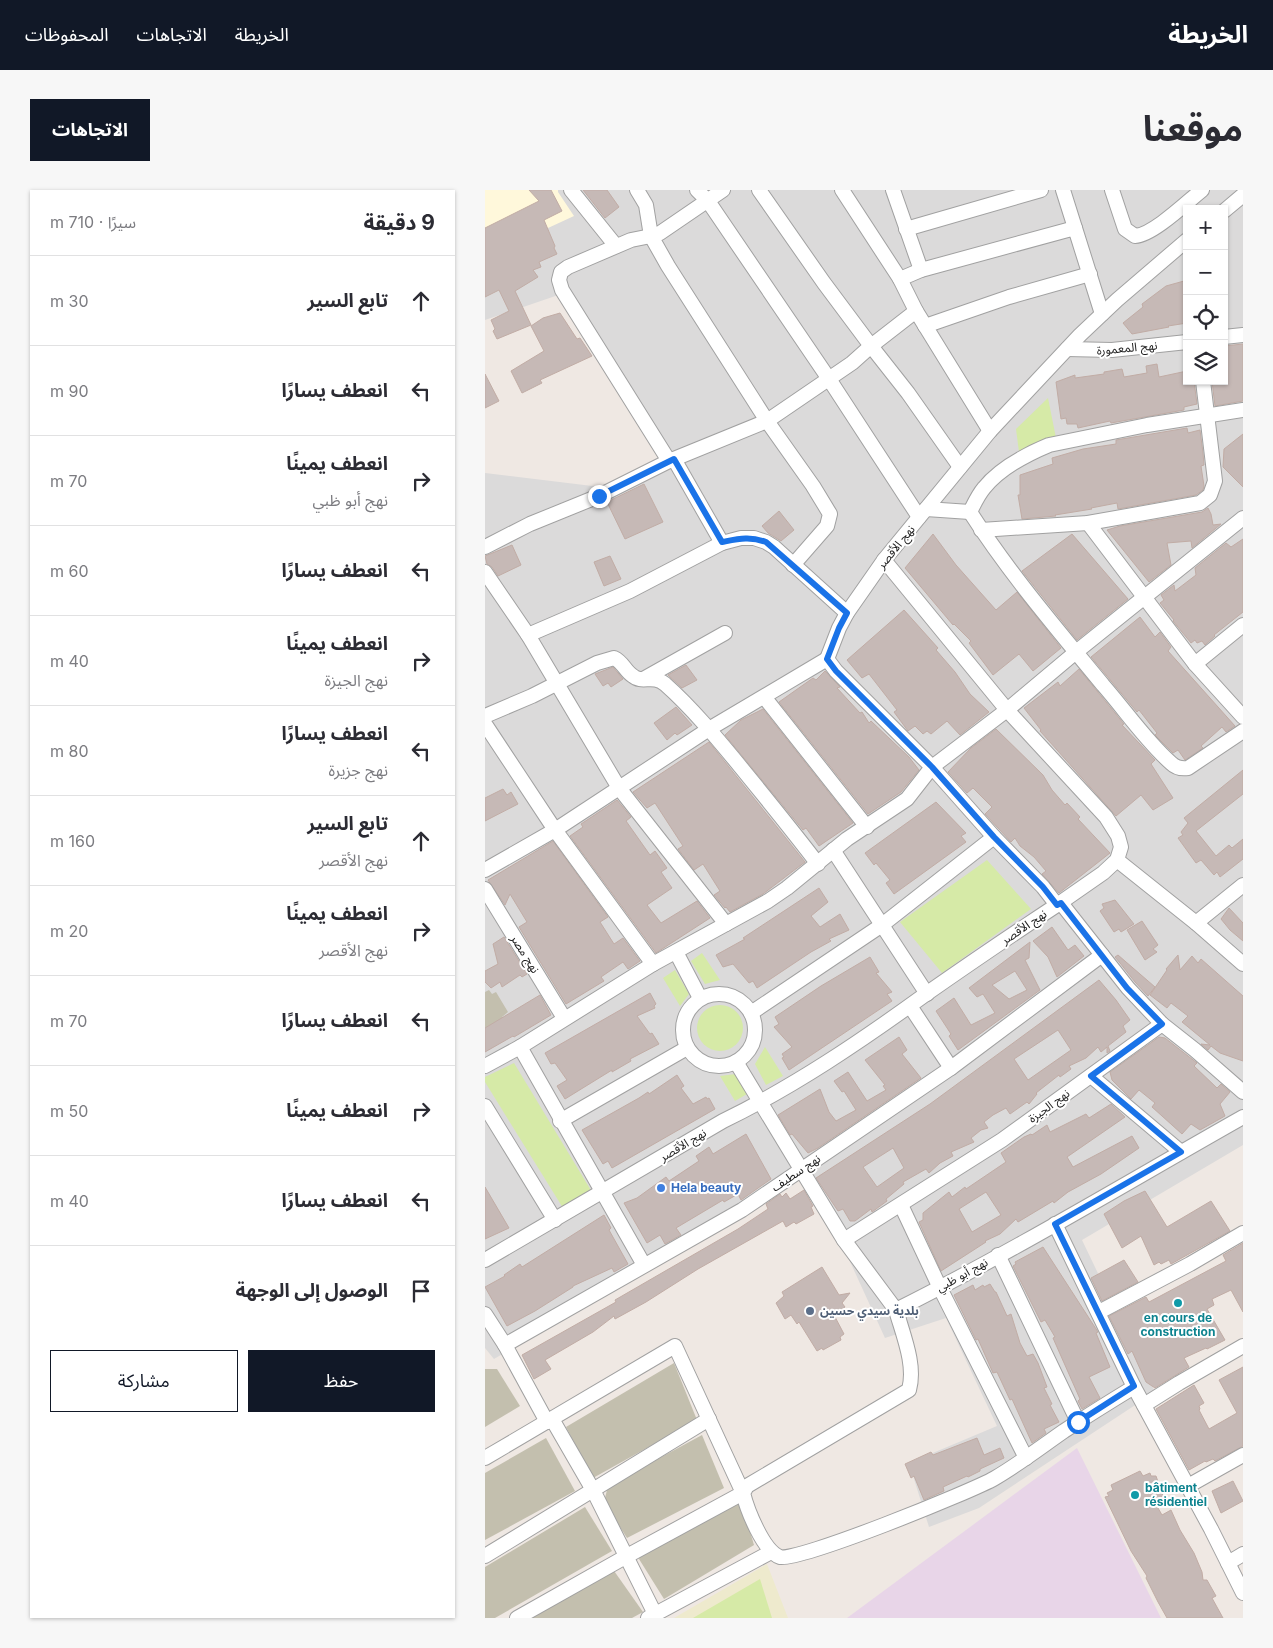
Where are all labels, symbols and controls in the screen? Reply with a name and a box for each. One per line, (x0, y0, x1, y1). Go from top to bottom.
text: الخريطة (1168, 20, 1248, 49)
text: المحفوظات (25, 24, 109, 45)
text: الاتجاهات (137, 24, 207, 45)
text: الخريطة (235, 24, 289, 45)
button: الاتجاهات (30, 99, 150, 161)
text: موقعنا (1143, 107, 1243, 149)
map controls (1183, 205, 1228, 385)
button: + (1183, 205, 1228, 250)
text: 9 دقيقة (364, 210, 435, 235)
text: سيرًا · 710 m (50, 212, 136, 232)
button: − (1183, 250, 1228, 295)
icon: ahead (407, 287, 435, 315)
text: تابع السير (307, 289, 388, 312)
text: 30 m (50, 291, 89, 311)
button: locate (1183, 295, 1228, 340)
street label: نهج المعمورة (1096, 337, 1158, 360)
button: layers (1183, 340, 1228, 385)
icon: left (407, 377, 435, 405)
text: انعطف يسارًا (281, 379, 388, 402)
text: 90 m (50, 381, 89, 401)
text: انعطف يمينًا (286, 452, 388, 475)
icon: right (407, 467, 435, 495)
text: 70 m (50, 471, 87, 491)
route end (588, 485, 611, 508)
text: نهج أبو ظبي (312, 490, 388, 510)
street label: نهج الأقصر (873, 522, 919, 574)
icon: left (407, 557, 435, 585)
text: انعطف يسارًا (281, 559, 388, 582)
text: 60 m (50, 561, 89, 581)
text: انعطف يمينًا (286, 632, 388, 655)
icon: right (407, 647, 435, 675)
text: 40 m (50, 651, 89, 671)
text: نهج الجيزة (324, 670, 388, 690)
text: انعطف يسارًا (281, 722, 388, 745)
icon: left (407, 737, 435, 765)
text: 80 m (50, 741, 89, 761)
text: نهج جزيرة (328, 760, 388, 780)
text: تابع السير (307, 812, 388, 835)
icon: ahead (407, 827, 435, 855)
text: 160 m (50, 831, 95, 851)
text: نهج الأقصر (319, 850, 388, 870)
text: انعطف يمينًا (286, 902, 388, 925)
street label: نهج الأقصر (997, 906, 1051, 950)
icon: right (407, 917, 435, 945)
text: 20 m (50, 921, 88, 941)
street label: نهج مصر (505, 931, 543, 977)
text: نهج الأقصر (319, 940, 388, 960)
icon: left (407, 1007, 435, 1035)
text: انعطف يسارًا (281, 1009, 388, 1032)
text: 70 m (50, 1011, 87, 1031)
street label: نهج الجيزة (1025, 1086, 1074, 1127)
icon: right (407, 1097, 435, 1125)
text: انعطف يمينًا (286, 1099, 388, 1122)
text: 50 m (50, 1101, 88, 1121)
street label: نهج الأقصر (656, 1125, 710, 1167)
street label: نهج سطيف (768, 1151, 824, 1196)
place label: Hela beauty (671, 1180, 742, 1195)
marker: Hela beauty (655, 1182, 667, 1194)
icon: left (407, 1187, 435, 1215)
text: انعطف يسارًا (281, 1189, 388, 1212)
text: 40 m (50, 1191, 89, 1211)
street label: نهج أبو ظبي (933, 1254, 992, 1297)
icon: arrive (407, 1277, 435, 1305)
text: الوصول إلى الوجهة (236, 1279, 388, 1302)
marker: en cours de construction (1172, 1297, 1184, 1309)
place label: بلدية سيدي حسين (820, 1303, 919, 1321)
marker: بلدية سيدي حسين (804, 1305, 816, 1317)
place label: en cours de construction (1141, 1310, 1215, 1339)
button: مشاركة (50, 1350, 238, 1412)
button: حفظ (248, 1350, 435, 1412)
route start (1067, 1411, 1090, 1434)
place label: bâtiment résidentiel (1145, 1480, 1207, 1509)
marker: bâtiment résidentiel (1129, 1489, 1141, 1501)

